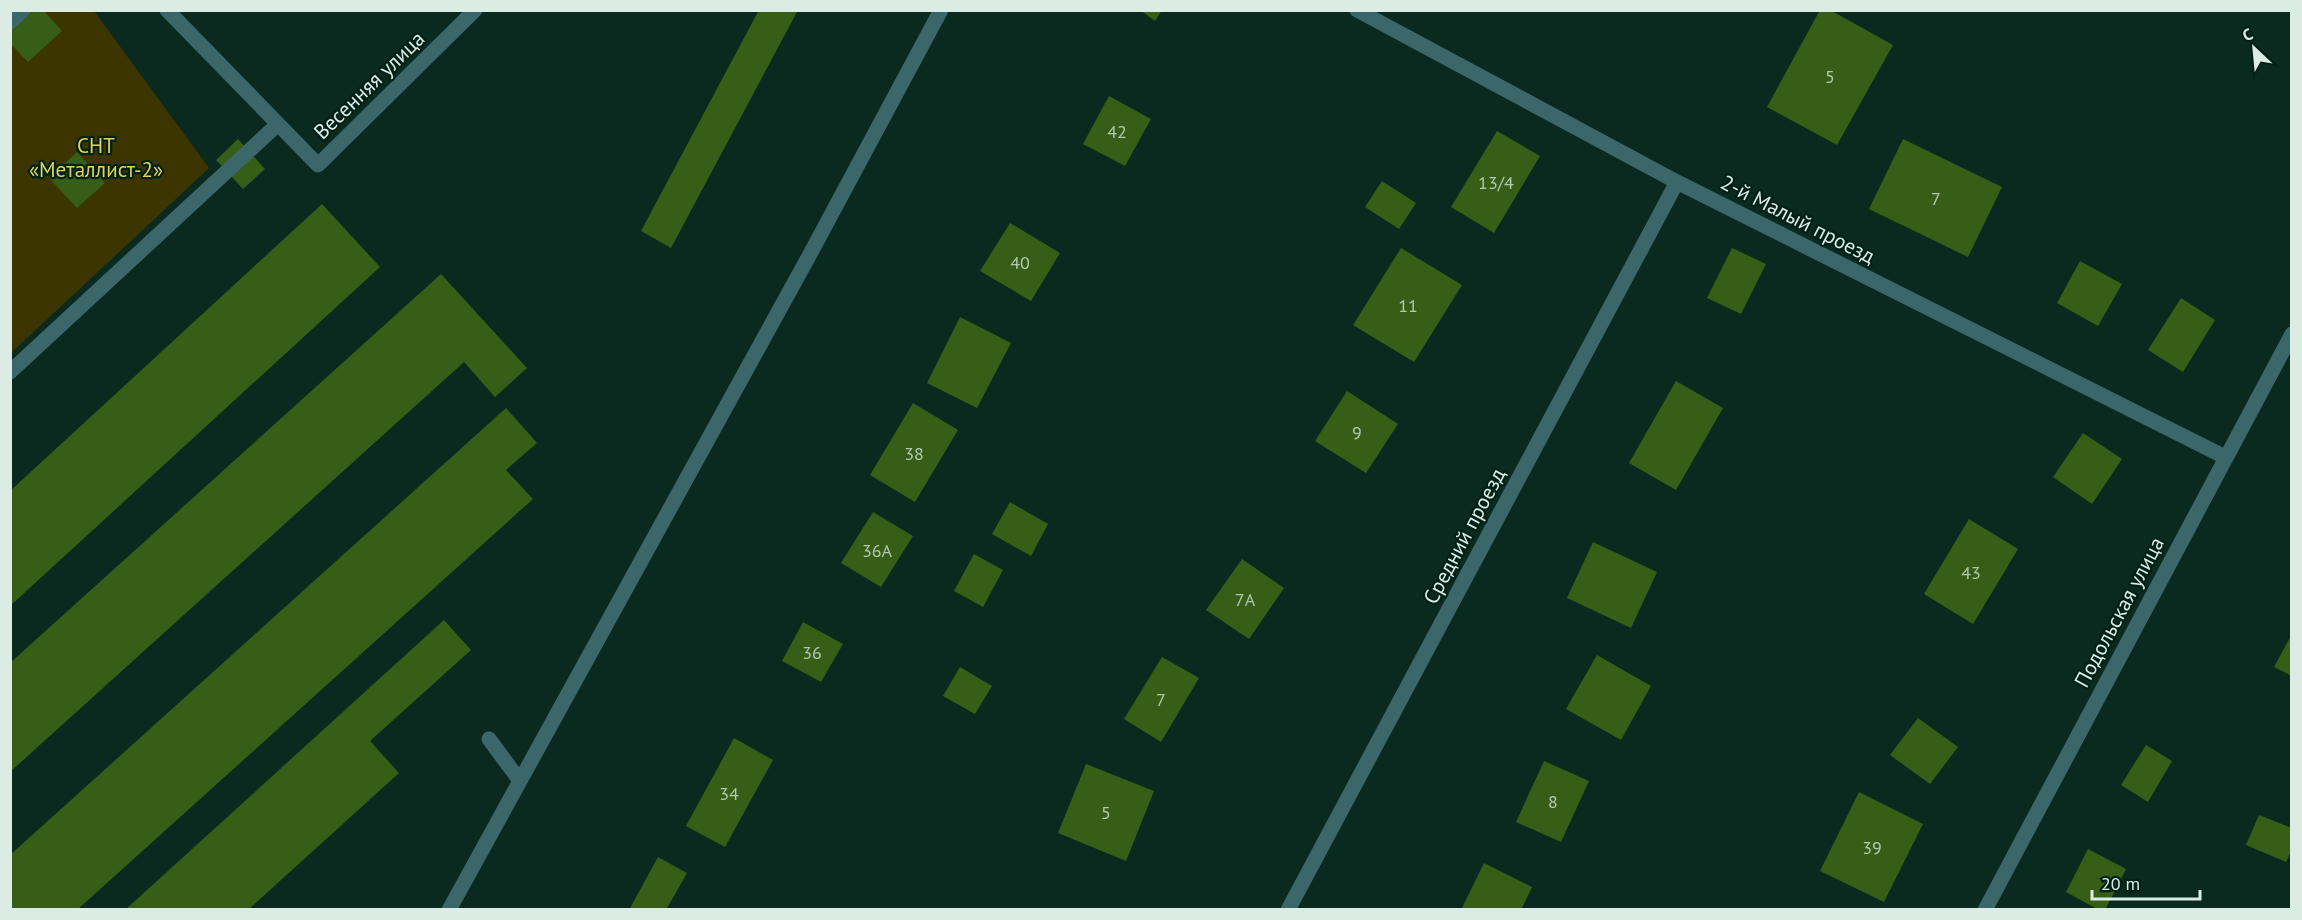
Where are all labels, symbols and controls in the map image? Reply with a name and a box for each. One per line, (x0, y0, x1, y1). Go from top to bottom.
north arrow (2224, 18, 2284, 78)
text: С (2239, 24, 2256, 45)
street label: Весенняя улица (308, 25, 430, 145)
house number: 5 (1825, 65, 1835, 88)
house number: 42 (1107, 120, 1127, 143)
park label: СНТ «Металлист-2» (29, 132, 163, 183)
street label: 2-й Малый проезд (1716, 168, 1880, 270)
house number: 13/4 (1478, 171, 1514, 194)
house number: 7 (1931, 187, 1941, 210)
house number: 40 (1010, 251, 1030, 274)
house number: 11 (1398, 294, 1418, 317)
house number: 9 (1352, 421, 1362, 444)
house number: 38 (904, 442, 924, 465)
street label: Средний проезд (1417, 463, 1511, 609)
street label: Подольская улица (2068, 532, 2170, 692)
house number: 36А (862, 539, 893, 562)
house number: 43 (1961, 561, 1981, 584)
house number: 7А (1235, 588, 1256, 611)
house number: 36 (802, 641, 822, 664)
house number: 7 (1156, 688, 1166, 711)
house number: 34 (719, 782, 739, 805)
house number: 8 (1548, 790, 1558, 813)
house number: 5 (1101, 801, 1111, 824)
house number: 39 (1862, 836, 1882, 859)
scale bar (2092, 863, 2200, 901)
text: 20 m (2101, 872, 2140, 895)

